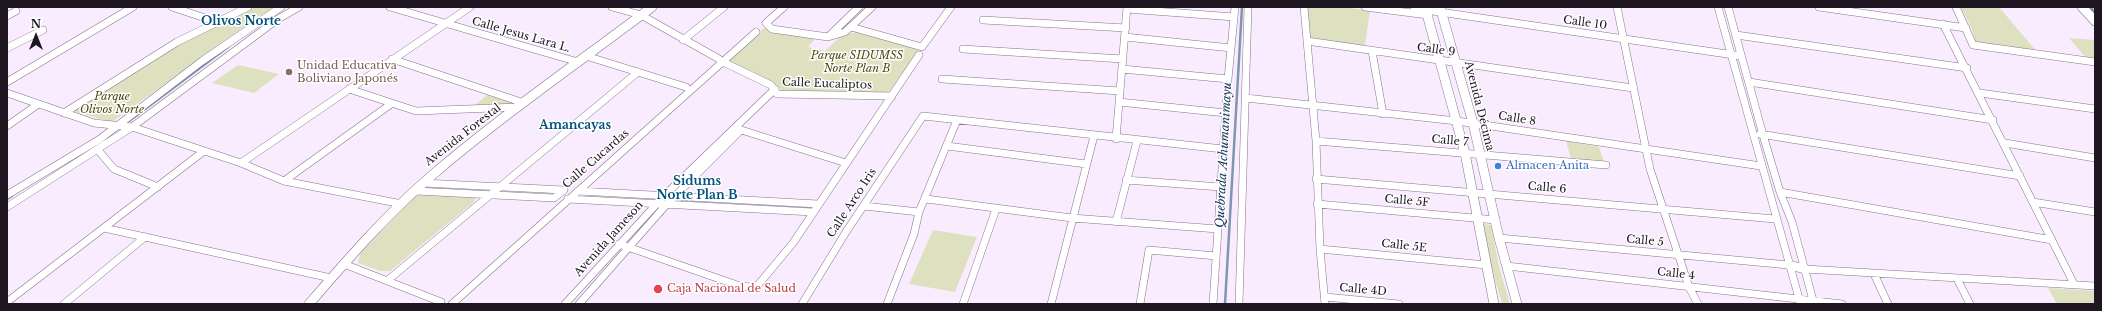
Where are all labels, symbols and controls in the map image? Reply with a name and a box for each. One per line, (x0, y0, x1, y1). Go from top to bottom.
street label: Calle 10 (1562, 13, 1608, 33)
district label: Olivos Norte (201, 15, 281, 29)
street label: Calle Jesus Lara L. (470, 15, 572, 55)
north arrow (16, 16, 56, 56)
text: N (31, 17, 41, 31)
street label: Calle 9 (1416, 41, 1456, 59)
park label: Parque SIDUMSS Norte Plan B (811, 49, 903, 75)
place label: Unidad Educativa Boliviano Japonés (297, 59, 398, 85)
street label: Avenida Décima (1461, 60, 1497, 152)
marker: Unidad Educativa Boliviano Japonés (284, 67, 294, 77)
street label: Calle Eucaliptos (782, 76, 872, 92)
water label: Quebrada Achumanimayu (1213, 82, 1235, 228)
park label: Parque Olivos Norte (80, 90, 144, 116)
street label: Avenida Forestal (422, 101, 504, 169)
street label: Calle 8 (1497, 109, 1537, 129)
district label: Amancayas (539, 119, 611, 133)
street label: Calle Cucardas (560, 127, 632, 191)
street label: Calle 7 (1431, 133, 1469, 149)
place label: Almacen Anita (1506, 159, 1589, 173)
marker: Almacen Anita (1493, 161, 1503, 171)
street label: Calle Arco Iris (825, 166, 879, 240)
district label: Sidums Norte Plan B (657, 175, 737, 203)
street label: Calle 6 (1527, 180, 1567, 196)
street label: Calle 5F (1384, 192, 1430, 210)
street label: Avenida Jameson (572, 199, 646, 279)
street label: Calle 5 (1626, 233, 1664, 249)
street label: Calle 5E (1381, 237, 1427, 255)
street label: Calle 4 (1656, 265, 1696, 283)
street label: Calle 4D (1339, 281, 1387, 299)
place label: Caja Nacional de Salud (667, 282, 796, 296)
marker: Caja Nacional de Salud (652, 283, 664, 295)

